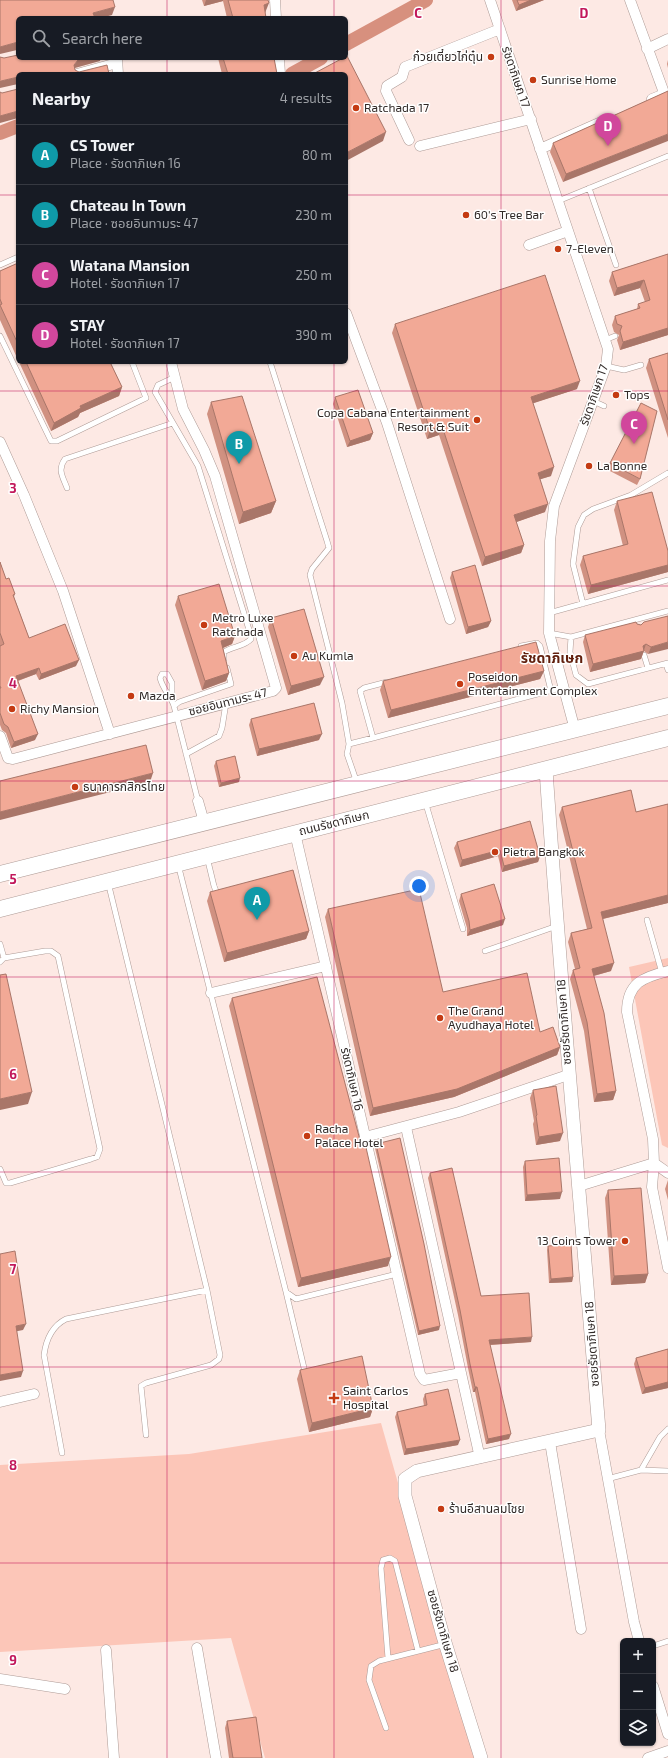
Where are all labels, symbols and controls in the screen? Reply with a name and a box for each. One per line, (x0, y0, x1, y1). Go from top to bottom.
text: C (414, 5, 422, 21)
text: D (580, 5, 589, 21)
search box (16, 16, 348, 60)
icon: search (30, 27, 52, 49)
text: Search here (62, 29, 143, 47)
street label: รัชดาภิเษก 17 (500, 44, 534, 109)
place label: ก๋วยเตี๋ยวไก่ตุ๋น (413, 48, 483, 64)
marker: ก๋วยเตี๋ยวไก่ตุ๋น (486, 52, 496, 62)
place label: Sunrise Home (541, 72, 616, 86)
marker: Sunrise Home (528, 75, 538, 85)
text: Nearby (32, 88, 90, 108)
text: 4 results (280, 90, 332, 106)
place label: Ratchada 17 (364, 100, 429, 114)
marker: Ratchada 17 (351, 103, 361, 113)
pin: D (595, 113, 621, 146)
text: CS Tower (70, 136, 134, 154)
text: A (41, 147, 49, 163)
text: 80 m (302, 147, 332, 163)
text: Place · รัชดาภิเษก 16 (70, 155, 181, 171)
text: Chateau In Town (70, 196, 186, 214)
text: B (41, 207, 49, 223)
text: 230 m (295, 207, 332, 223)
place label: 60's Tree Bar (474, 207, 544, 221)
marker: 60's Tree Bar (461, 210, 471, 220)
text: Place · ซอยอินทามระ 47 (70, 215, 198, 231)
place label: 7-Eleven (566, 241, 614, 255)
marker: 7-Eleven (553, 244, 563, 254)
text: Watana Mansion (70, 256, 190, 274)
text: C (41, 267, 49, 283)
text: 250 m (296, 267, 332, 283)
text: Hotel · รัชดาภิเษก 17 (70, 275, 180, 291)
text: STAY (70, 316, 105, 334)
text: D (41, 327, 49, 343)
text: 390 m (295, 327, 332, 343)
text: Hotel · รัชดาภิเษก 17 (70, 335, 180, 351)
street label: รัชดาภิเษก 17 (576, 362, 610, 427)
place label: Tops (624, 387, 650, 401)
marker: Tops (611, 390, 621, 400)
place label: Copa Cabana Entertainment Resort & Suit (317, 405, 469, 433)
pin: C (621, 411, 647, 444)
marker: Copa Cabana Entertainment Resort & Suit (472, 415, 482, 425)
pin: B (226, 431, 252, 464)
place label: La Bonne (597, 458, 647, 472)
marker: La Bonne (584, 461, 594, 471)
text: 3 (9, 480, 17, 496)
place label: Metro Luxe Ratchada (212, 610, 273, 638)
marker: Metro Luxe Ratchada (199, 620, 209, 630)
place label: Au Kumla (302, 648, 354, 662)
district label: รัชดาภิเษก (521, 649, 583, 666)
marker: Au Kumla (289, 651, 299, 661)
place label: Poseidon Entertainment Complex (468, 669, 598, 697)
text: 4 (9, 675, 17, 691)
marker: Poseidon Entertainment Complex (455, 679, 465, 689)
street label: ซอยอินทามระ 47 (187, 684, 269, 718)
place label: Mazda (139, 688, 176, 702)
marker: Mazda (126, 691, 136, 701)
place label: Richy Mansion (20, 701, 99, 715)
marker: Richy Mansion (7, 704, 17, 714)
place label: ธนาคารกสิกรไทย (83, 779, 165, 793)
marker: ธนาคารกสิกรไทย (70, 782, 80, 792)
street label: ถนนรัชดาภิเษก (297, 807, 370, 838)
place label: Pietra Bangkok (503, 844, 585, 858)
marker: Pietra Bangkok (490, 847, 500, 857)
text: 5 (9, 871, 17, 887)
your location (409, 876, 429, 896)
pin: A (244, 887, 270, 920)
street label: ซอยรัชดาภิเษก 18 (553, 979, 573, 1065)
place label: The Grand Ayudhaya Hotel (448, 1003, 534, 1031)
marker: The Grand Ayudhaya Hotel (435, 1013, 445, 1023)
street label: รัชดาภิเษก 16 (339, 1046, 367, 1112)
text: 6 (9, 1066, 17, 1082)
place label: Racha Palace Hotel (315, 1121, 384, 1149)
marker: Racha Palace Hotel (302, 1131, 312, 1141)
place label: 13 Coins Tower (537, 1233, 617, 1247)
marker: 13 Coins Tower (620, 1236, 630, 1246)
text: 7 (10, 1261, 17, 1277)
street label: ซอยรัชดาภิเษก 18 (581, 1301, 601, 1387)
place label: Saint Carlos Hospital (343, 1383, 408, 1411)
marker: Saint Carlos Hospital (328, 1392, 340, 1404)
text: 8 (9, 1457, 17, 1473)
place label: ร้านอีสานลมโชย (449, 1501, 525, 1515)
marker: ร้านอีสานลมโชย (436, 1504, 446, 1514)
street label: ซอยรัชดาภิเษก 18 (425, 1588, 462, 1674)
map controls (620, 1638, 656, 1746)
button: + (620, 1638, 656, 1674)
text: 9 (9, 1652, 17, 1668)
button: − (620, 1674, 656, 1710)
button: layers (620, 1710, 656, 1746)

